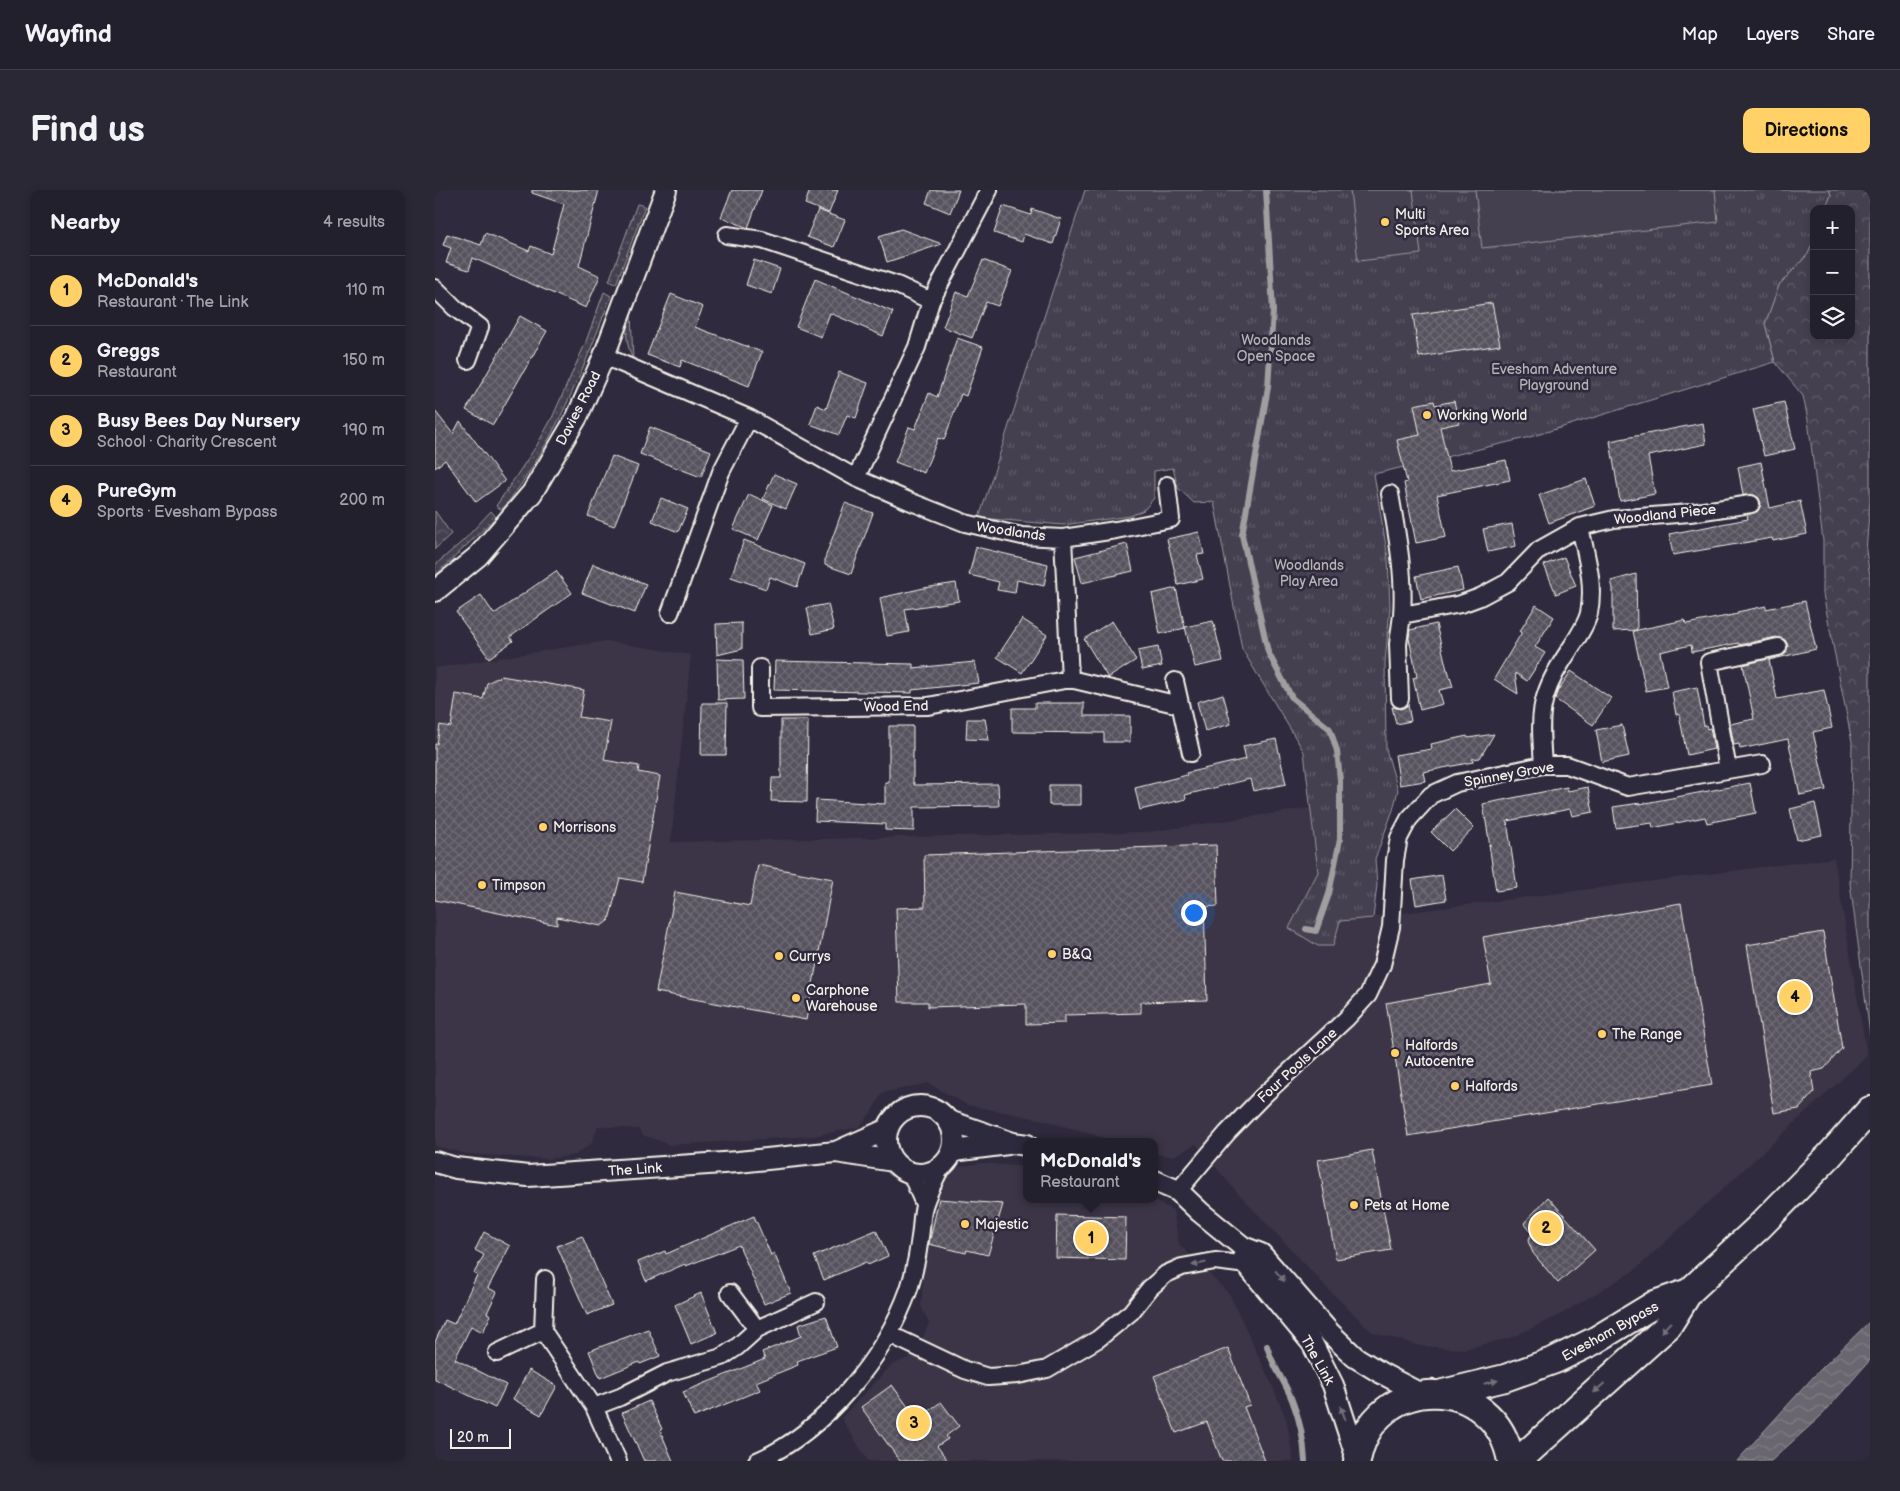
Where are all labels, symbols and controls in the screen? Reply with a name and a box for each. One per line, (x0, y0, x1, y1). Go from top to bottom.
text: Wayfind (25, 20, 112, 49)
text: Map (1682, 24, 1718, 45)
text: Layers (1746, 24, 1799, 45)
text: Share (1827, 24, 1875, 45)
button: Directions (1743, 108, 1870, 153)
text: Find us (30, 109, 145, 152)
map controls (1810, 205, 1855, 340)
button: + (1810, 205, 1855, 250)
place label: Multi Sports Area (1395, 206, 1469, 239)
text: Nearby (50, 210, 120, 235)
text: 4 results (323, 213, 385, 232)
marker: Multi Sports Area (1379, 216, 1391, 228)
button: − (1810, 250, 1855, 295)
text: McDonald's (97, 270, 198, 293)
text: 1 (63, 281, 69, 300)
text: 110 m (346, 281, 385, 300)
text: Restaurant · The Link (97, 293, 248, 312)
button: layers (1810, 295, 1855, 340)
park label: Woodlands Open Space (1237, 332, 1315, 365)
text: Greggs (97, 340, 160, 363)
text: 2 (61, 351, 71, 370)
text: 150 m (343, 351, 385, 370)
park label: Evesham Adventure Playground (1491, 361, 1617, 394)
text: Restaurant (97, 363, 177, 382)
street label: Davies Road (553, 368, 604, 448)
place label: Working World (1437, 407, 1527, 424)
marker: Working World (1421, 409, 1433, 421)
text: Busy Bees Day Nursery (97, 410, 300, 433)
text: 3 (61, 421, 71, 440)
text: 190 m (343, 421, 385, 440)
text: School · Charity Crescent (97, 433, 277, 452)
text: PureGym (97, 480, 176, 503)
text: 4 (61, 491, 71, 510)
text: 200 m (339, 491, 385, 510)
street label: Woodland Piece (1613, 501, 1717, 528)
text: Sports · Evesham Bypass (97, 503, 277, 522)
street label: Woodlands (975, 518, 1047, 545)
park label: Woodlands Play Area (1274, 557, 1344, 590)
street label: Wood End (863, 697, 929, 716)
street label: Spinney Grove (1463, 758, 1555, 791)
place label: Morrisons (553, 819, 616, 836)
marker: Morrisons (537, 821, 549, 833)
place label: Timpson (492, 877, 546, 894)
marker: Timpson (476, 879, 488, 891)
your location (1181, 900, 1207, 926)
place label: B&Q (1062, 946, 1092, 963)
place label: Currys (789, 948, 831, 965)
marker: B&Q (1046, 948, 1058, 960)
marker: Currys (773, 950, 785, 962)
pin: 4 (1779, 978, 1811, 1016)
place label: Carphone Warehouse (806, 982, 878, 1015)
marker: Carphone Warehouse (790, 992, 802, 1004)
street label: Four Pools Lane (1254, 1024, 1340, 1106)
place label: The Range (1612, 1026, 1682, 1043)
marker: The Range (1596, 1028, 1608, 1040)
place label: Halfords Autocentre (1405, 1037, 1474, 1070)
marker: Halfords Autocentre (1389, 1047, 1401, 1059)
place label: Halfords (1465, 1078, 1518, 1095)
marker: Halfords (1449, 1080, 1461, 1092)
popup (1023, 1138, 1158, 1203)
text: McDonald's (1040, 1150, 1141, 1173)
street label: The Link (608, 1159, 663, 1180)
text: Restaurant (1040, 1173, 1120, 1192)
place label: Pets at Home (1364, 1197, 1449, 1214)
marker: Pets at Home (1348, 1199, 1360, 1211)
pin: 2 (1530, 1209, 1562, 1247)
place label: Majestic (975, 1216, 1029, 1233)
marker: Majestic (959, 1218, 971, 1230)
pin: 1 (1075, 1219, 1107, 1257)
one-way arrow (1191, 1260, 1207, 1268)
one-way arrow (1274, 1269, 1286, 1281)
street label: Evesham Bypass (1559, 1298, 1662, 1365)
one-way arrow (1660, 1320, 1672, 1332)
street label: The Link (1297, 1333, 1338, 1388)
one-way arrow (1483, 1378, 1498, 1386)
one-way arrow (1593, 1382, 1605, 1394)
pin: 3 (898, 1404, 930, 1442)
one-way arrow (1339, 1405, 1347, 1420)
scale bar (450, 1426, 511, 1449)
text: 20 m (457, 1429, 489, 1446)

